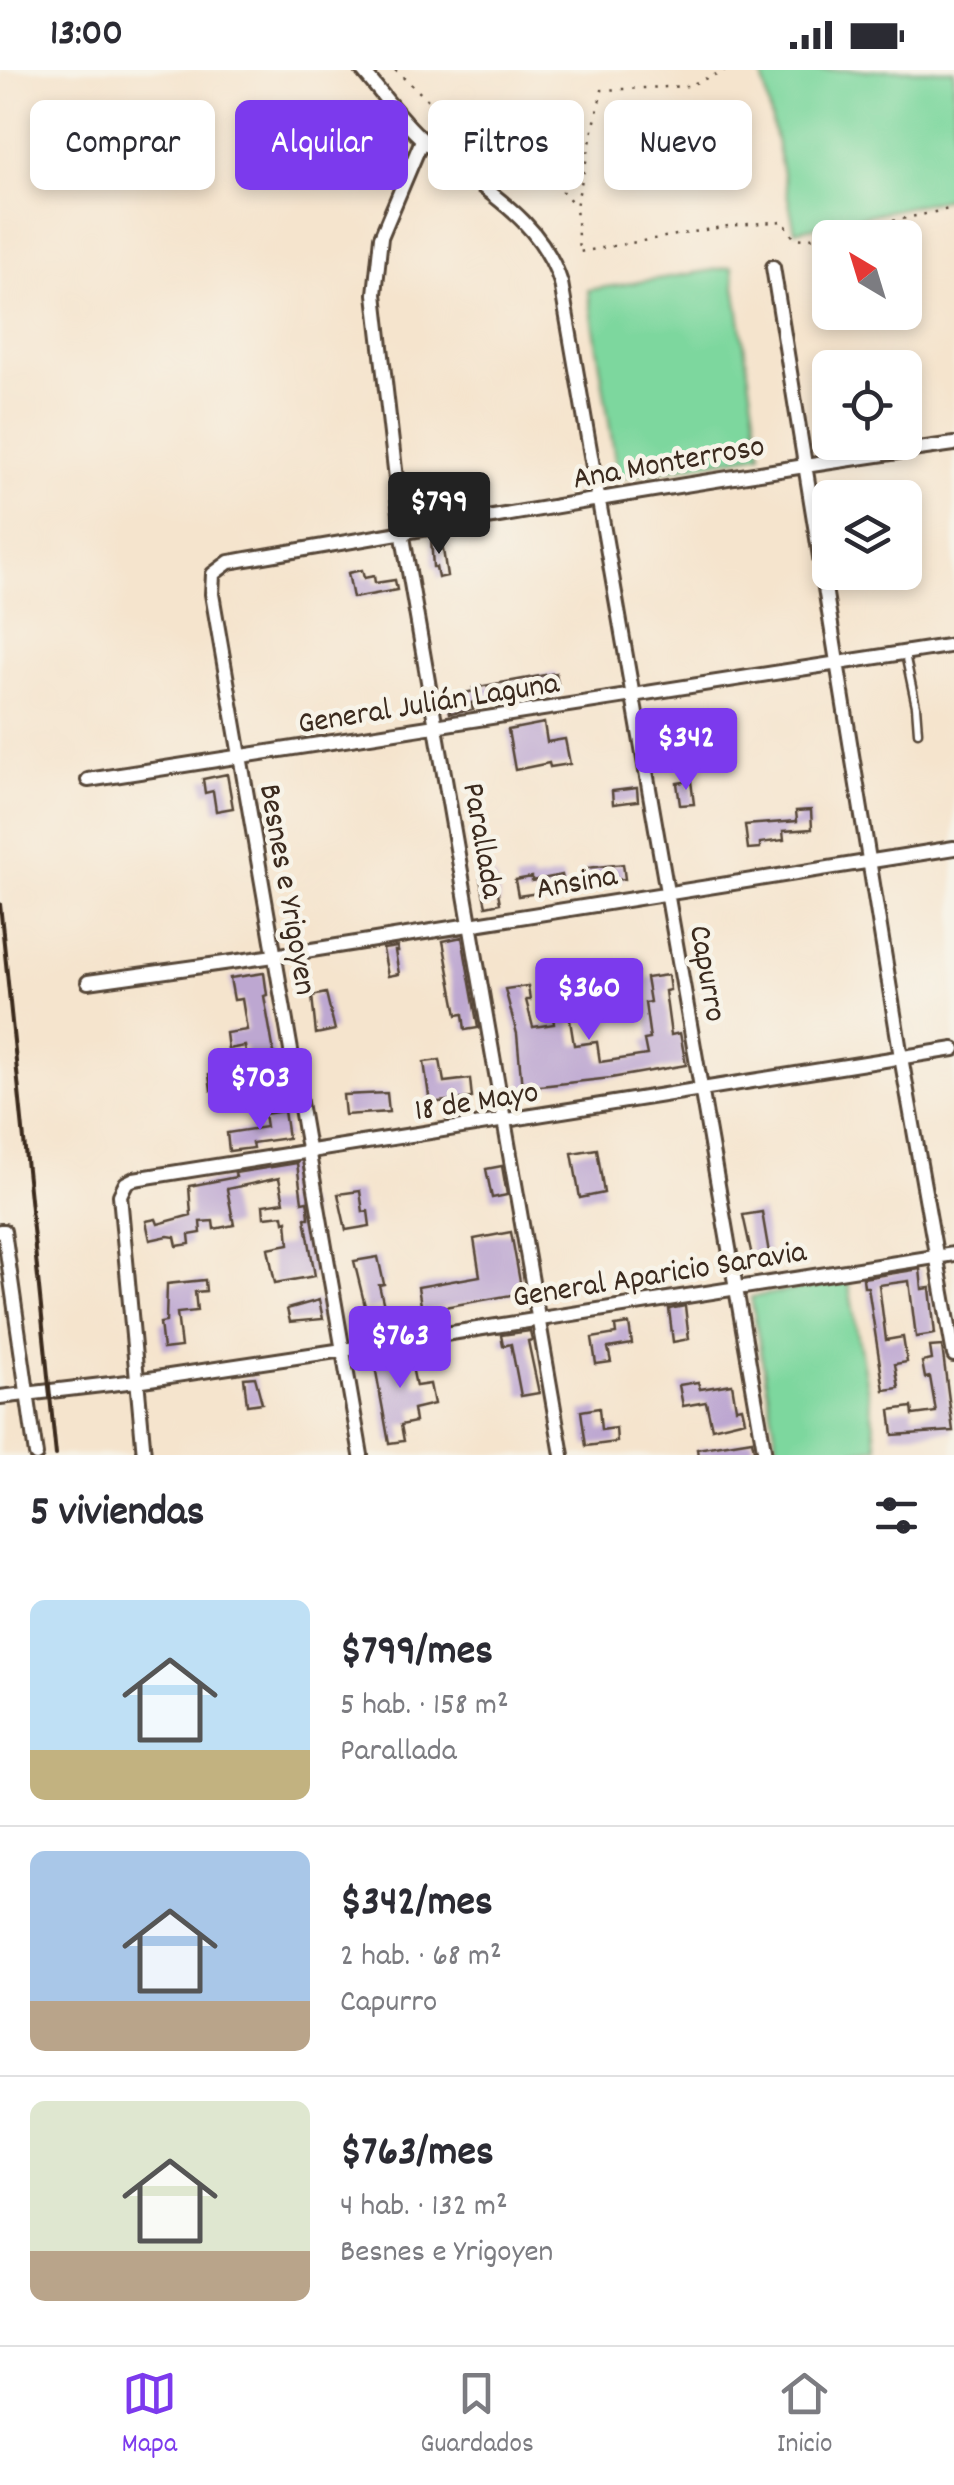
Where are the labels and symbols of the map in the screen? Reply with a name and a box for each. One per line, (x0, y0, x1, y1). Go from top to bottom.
north arrow (812, 220, 922, 330)
street label: Ana Monterroso (569, 425, 768, 504)
pin: $799 (380, 472, 498, 557)
street label: General Julián Laguna (295, 662, 564, 749)
pin: $342 (627, 708, 745, 793)
street label: Parallada (447, 779, 513, 903)
street label: Besnes e Yrigoyen (244, 781, 326, 999)
street label: Ansina (533, 855, 622, 915)
street label: Capurro (674, 922, 736, 1026)
pin: $360 (530, 958, 648, 1043)
pin: $703 (201, 1048, 319, 1133)
street label: 18 de Mayo (412, 1071, 542, 1136)
street label: General Aparicio Saravia (510, 1231, 811, 1323)
pin: $763 (341, 1306, 459, 1391)

